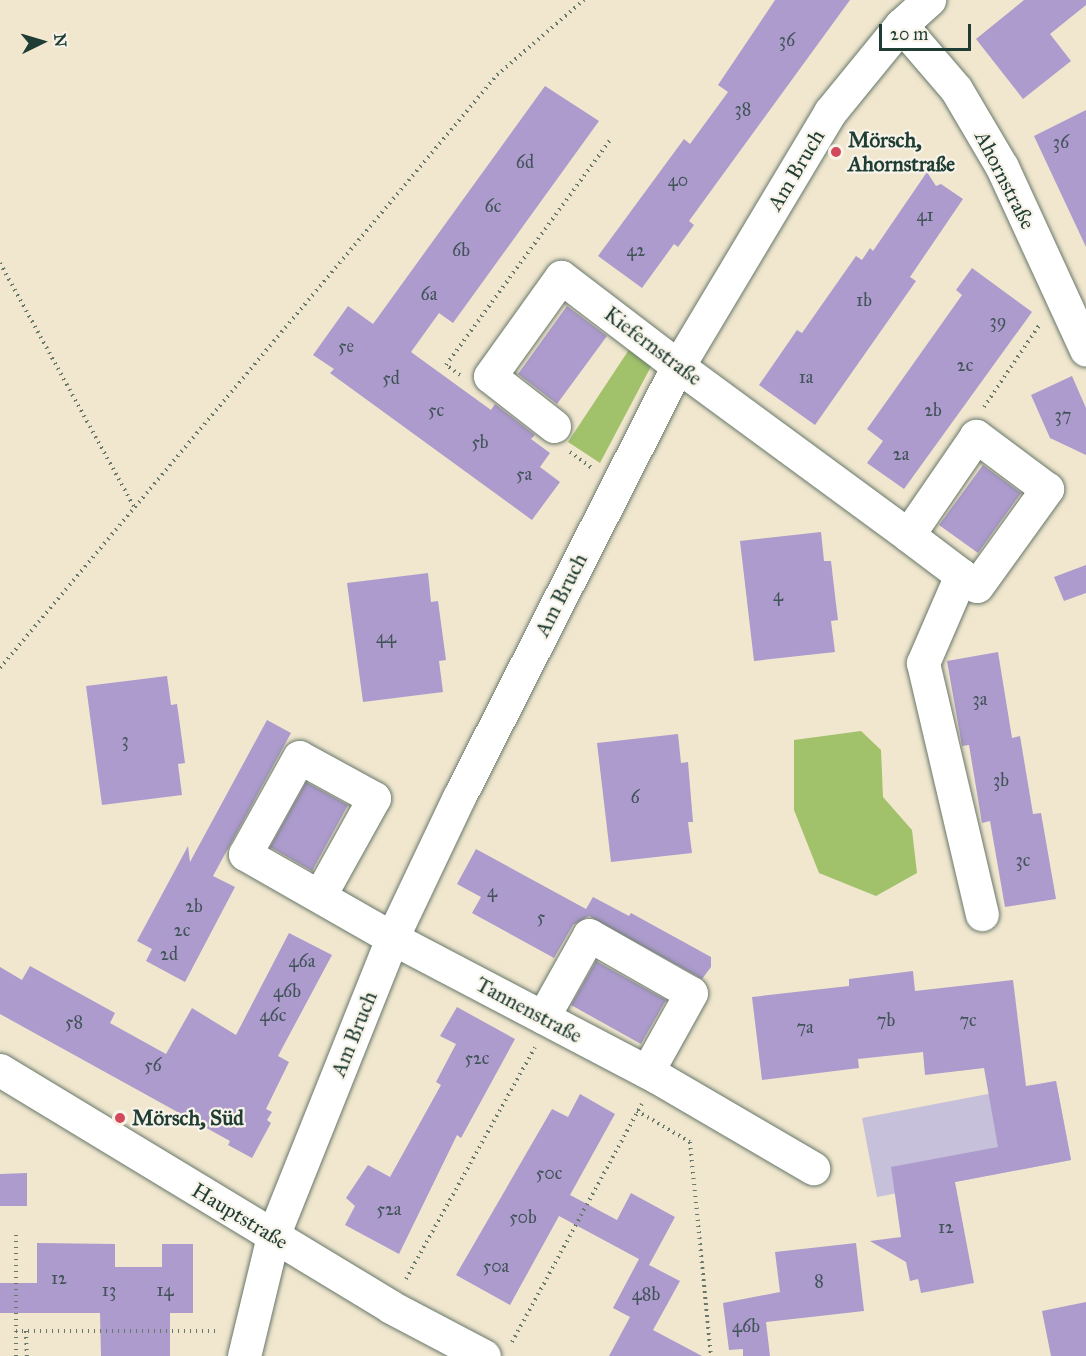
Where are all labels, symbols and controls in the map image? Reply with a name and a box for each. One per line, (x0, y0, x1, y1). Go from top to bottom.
north arrow (12, 12, 72, 72)
scale bar (882, 12, 974, 50)
text: 20 m (890, 23, 928, 45)
house number: 36 (779, 29, 795, 51)
text: N (50, 33, 70, 48)
house number: 38 (735, 98, 751, 120)
street label: Am Bruch (762, 125, 830, 215)
place label: Mörsch, Ahornstraße (848, 127, 955, 177)
street label: Ahornstraße (969, 127, 1041, 233)
house number: 36 (1053, 131, 1069, 153)
marker: Mörsch, Ahornstraße (829, 145, 843, 159)
house number: 6d (516, 151, 534, 173)
house number: 40 (668, 169, 688, 191)
house number: 6c (485, 195, 501, 217)
house number: 41 (916, 204, 934, 226)
house number: 6b (452, 239, 470, 261)
house number: 42 (627, 239, 645, 261)
house number: 6a (421, 283, 437, 305)
house number: 1b (856, 289, 872, 311)
street label: Kiefernstraße (599, 301, 707, 391)
house number: 39 (990, 310, 1006, 332)
house number: 5e (338, 335, 354, 357)
house number: 2c (957, 354, 973, 376)
house number: 1a (799, 366, 813, 388)
house number: 5d (382, 367, 400, 389)
house number: 5c (428, 399, 444, 421)
house number: 2b (924, 399, 942, 421)
house number: 37 (1055, 404, 1071, 426)
house number: 5b (471, 431, 489, 453)
house number: 2a (893, 443, 909, 465)
house number: 5a (516, 463, 532, 485)
street label: Am Bruch (529, 549, 593, 641)
house number: 4 (773, 584, 783, 606)
house number: 44 (376, 626, 396, 648)
house number: 3a (973, 688, 987, 710)
house number: 3 (121, 729, 129, 751)
house number: 3b (993, 769, 1009, 791)
house number: 6 (630, 786, 640, 808)
house number: 3c (1016, 849, 1030, 871)
house number: 4 (487, 880, 497, 902)
house number: 2b (185, 895, 203, 917)
house number: 5 (537, 906, 545, 928)
house number: 2c (174, 919, 190, 941)
house number: 2d (160, 943, 178, 965)
house number: 46a (289, 950, 315, 972)
street label: Tannenstraße (472, 972, 586, 1048)
house number: 46b (273, 980, 301, 1002)
street label: Am Bruch (325, 988, 383, 1080)
house number: 46c (260, 1004, 286, 1026)
house number: 7b (877, 1009, 895, 1031)
house number: 7c (959, 1009, 977, 1031)
house number: 58 (65, 1011, 83, 1033)
house number: 7a (796, 1016, 814, 1038)
house number: 52c (465, 1047, 489, 1069)
house number: 56 (144, 1054, 162, 1076)
place label: Mörsch, Süd (132, 1105, 244, 1131)
marker: Mörsch, Süd (113, 1111, 127, 1125)
house number: 50c (536, 1162, 562, 1184)
street label: Hauptstraße (187, 1177, 293, 1255)
house number: 52a (377, 1198, 401, 1220)
house number: 50b (509, 1206, 537, 1228)
house number: 12 (938, 1216, 954, 1238)
house number: 50a (483, 1255, 509, 1277)
house number: 12 (51, 1267, 67, 1289)
house number: 8 (814, 1270, 824, 1292)
house number: 13 (102, 1279, 116, 1301)
house number: 14 (156, 1279, 174, 1301)
house number: 48b (632, 1283, 660, 1305)
house number: 46b (732, 1315, 760, 1337)

